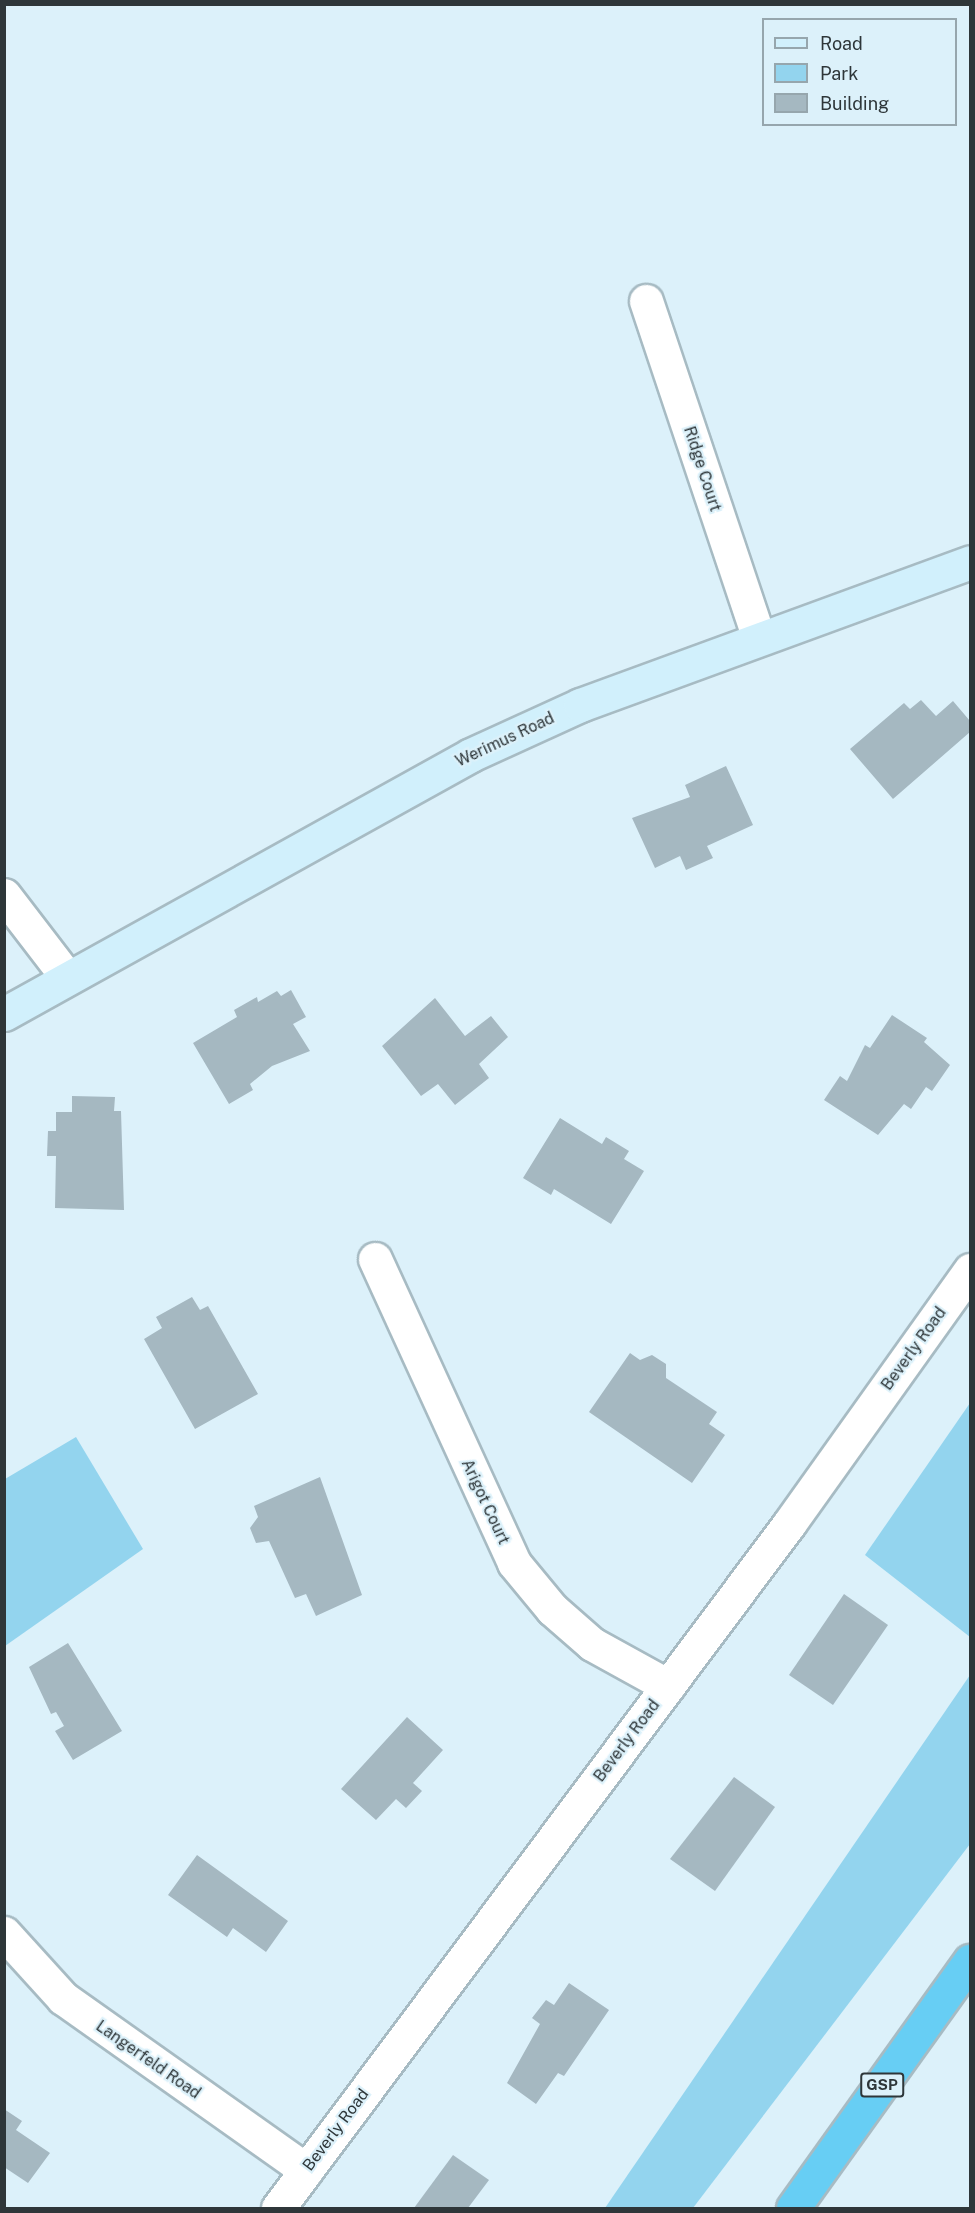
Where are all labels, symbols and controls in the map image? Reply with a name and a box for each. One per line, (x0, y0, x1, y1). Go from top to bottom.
legend (762, 18, 957, 126)
text: Road (820, 33, 863, 54)
text: Park (820, 63, 858, 84)
text: Building (820, 93, 889, 114)
street label: Ridge Court (679, 424, 725, 514)
street label: Werimus Road (452, 709, 558, 771)
street label: Beverly Road (877, 1304, 951, 1394)
street label: Arigot Court (457, 1456, 513, 1548)
street label: Beverly Road (590, 1696, 664, 1786)
street label: Langerfeld Road (92, 2017, 204, 2103)
road number: GSP (860, 2073, 904, 2097)
street label: Beverly Road (299, 2085, 373, 2175)

